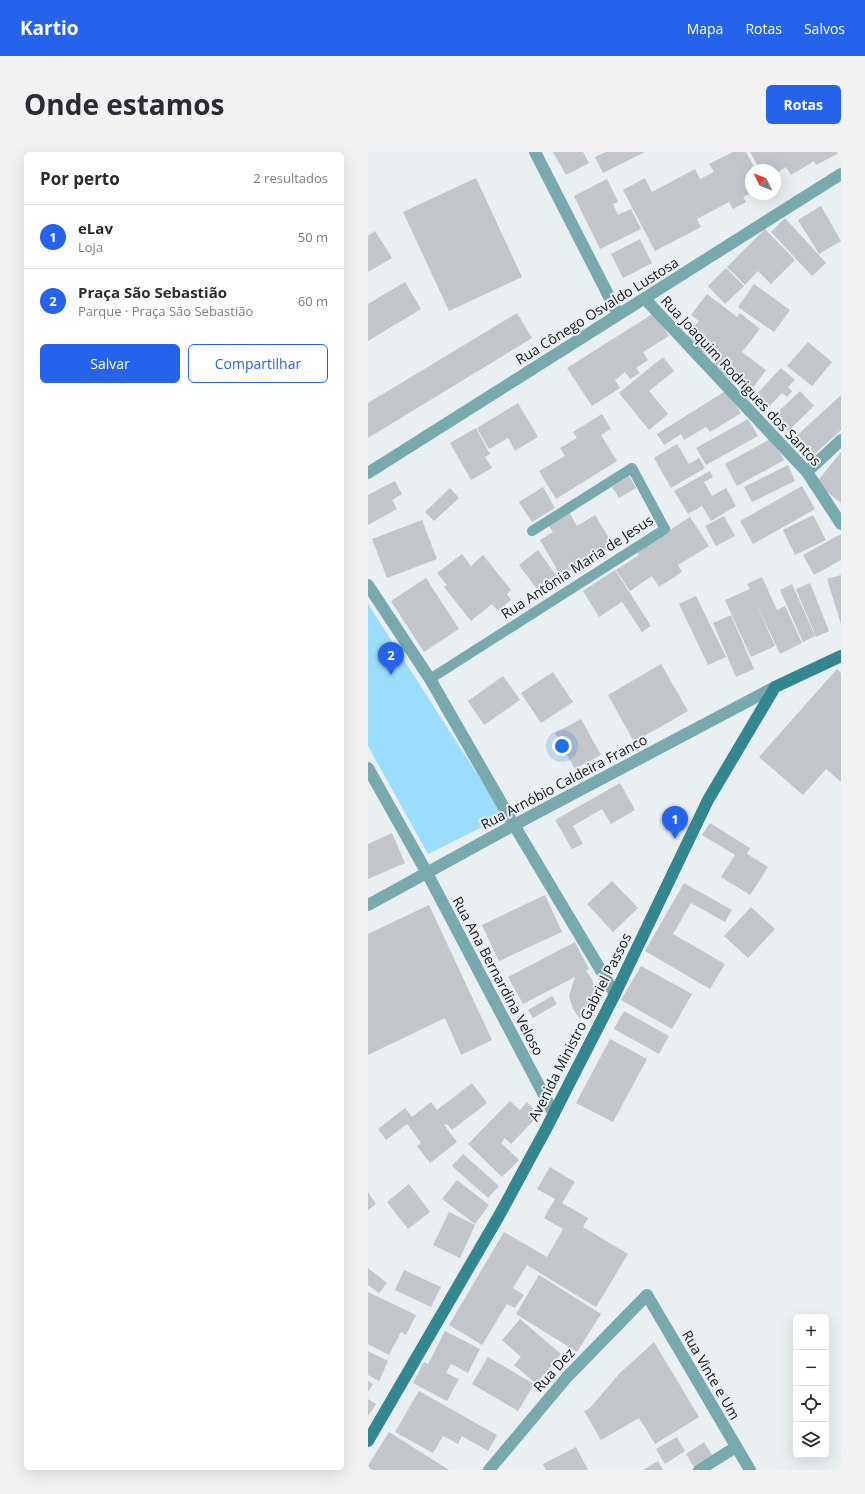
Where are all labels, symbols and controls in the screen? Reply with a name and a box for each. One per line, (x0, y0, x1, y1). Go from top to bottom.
text: Kartio (20, 15, 79, 41)
text: Mapa (687, 19, 723, 38)
text: Rotas (745, 19, 782, 38)
text: Salvos (804, 19, 845, 38)
text: Onde estamos (24, 85, 225, 123)
button: Rotas (766, 85, 841, 124)
north arrow (745, 164, 781, 200)
text: Por perto (40, 167, 120, 190)
text: 2 resultados (253, 169, 328, 187)
text: eLav (78, 218, 113, 238)
text: 1 (49, 228, 57, 246)
text: 50 m (298, 228, 328, 246)
text: Loja (78, 238, 103, 256)
street label: Rua Cônego Osvaldo Lustosa (512, 252, 682, 369)
text: Praça São Sebastião (78, 282, 227, 302)
street label: Rua Joaquim Rodrigues dos Santos (657, 291, 826, 470)
text: 2 (49, 292, 57, 310)
text: 60 m (298, 292, 328, 310)
text: Parque · Praça São Sebastião (78, 302, 253, 320)
button: Salvar (40, 344, 180, 383)
button: Compartilhar (188, 344, 328, 383)
street label: Rua Antônia Maria de Jesus (497, 510, 657, 623)
pin: 2 (378, 642, 404, 675)
street label: Rua Arnóbio Caldeira Franco (477, 729, 650, 834)
your location (552, 736, 572, 756)
pin: 1 (662, 806, 688, 839)
street label: Rua Ana Bernardina Veloso (448, 893, 549, 1059)
street label: Avenida Ministro Gabriel Passos (524, 929, 636, 1124)
map controls (793, 1314, 829, 1458)
button: + (793, 1314, 829, 1350)
street label: Rua Vinte e Um (678, 1327, 745, 1423)
street label: Rua Dez (529, 1343, 579, 1396)
button: − (793, 1350, 829, 1386)
button: locate (793, 1386, 829, 1422)
button: layers (793, 1422, 829, 1458)

